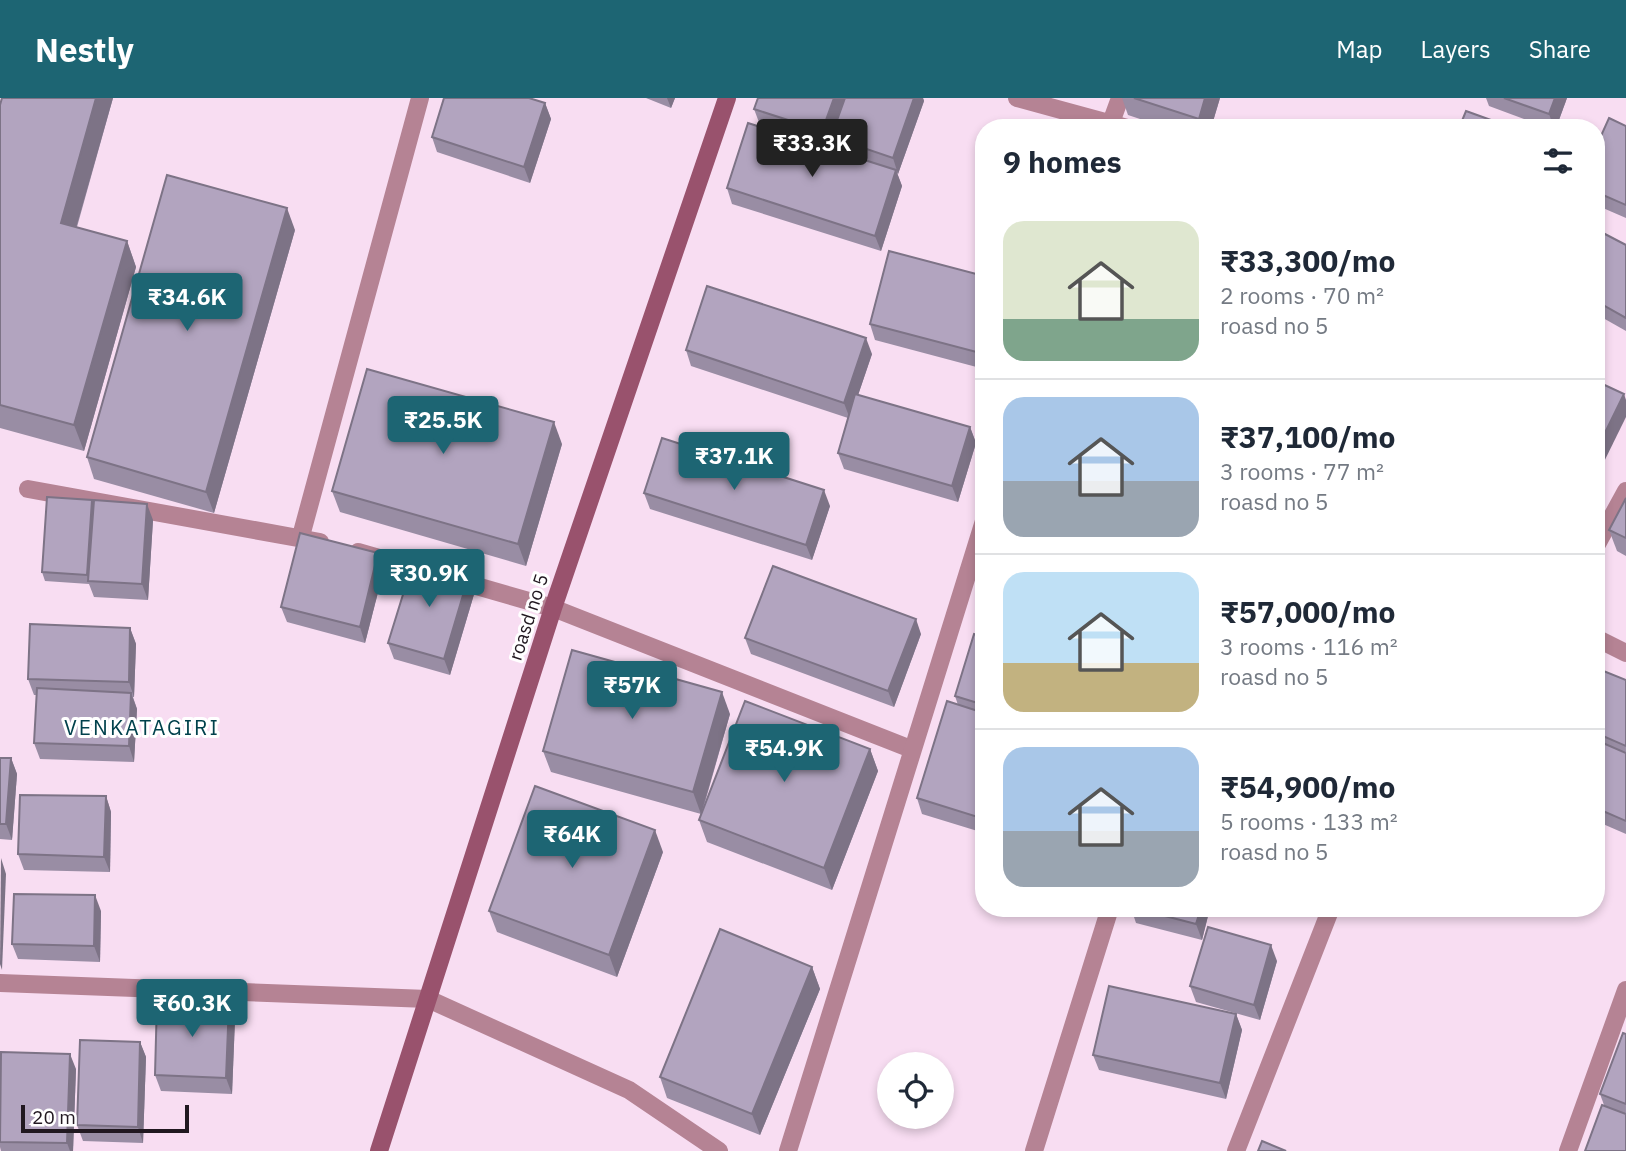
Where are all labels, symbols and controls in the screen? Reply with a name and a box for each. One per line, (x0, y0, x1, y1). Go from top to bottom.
text: Nestly (35, 28, 134, 71)
text: Map (1336, 33, 1383, 65)
text: Layers (1421, 33, 1491, 65)
text: Share (1529, 33, 1591, 65)
pin: ₹33.3K (755, 120, 869, 179)
text: ₹33.3K (772, 127, 852, 157)
text: 9 homes (1003, 142, 1122, 181)
icon: filters (1539, 142, 1577, 180)
text: ₹33,300/mo (1220, 241, 1395, 280)
icon: home (1059, 249, 1143, 333)
pin: ₹34.6K (130, 274, 244, 333)
text: 2 rooms · 70 m² (1220, 280, 1384, 310)
text: ₹34.6K (147, 281, 227, 311)
text: roasd no 5 (1220, 310, 1329, 340)
pin: ₹25.5K (386, 396, 500, 456)
text: ₹25.5K (403, 404, 483, 434)
text: ₹37,100/mo (1220, 417, 1395, 456)
icon: home (1059, 425, 1143, 509)
pin: ₹37.1K (677, 432, 791, 492)
text: ₹37.1K (694, 440, 774, 470)
text: 3 rooms · 77 m² (1220, 456, 1384, 486)
text: roasd no 5 (1220, 486, 1329, 516)
pin: ₹30.9K (372, 550, 486, 609)
text: ₹30.9K (389, 557, 469, 587)
street label: roasd no 5 (503, 571, 553, 663)
text: ₹57,000/mo (1220, 592, 1395, 631)
icon: home (1059, 600, 1143, 684)
text: 3 rooms · 116 m² (1220, 631, 1398, 661)
text: roasd no 5 (1220, 661, 1329, 691)
pin: ₹57K (591, 662, 673, 721)
text: ₹57K (603, 669, 661, 699)
district label: VENKATAGIRI (64, 713, 220, 741)
pin: ₹54.9K (727, 724, 841, 784)
text: ₹54.9K (744, 732, 824, 762)
text: ₹54,900/mo (1220, 767, 1395, 806)
icon: home (1059, 775, 1143, 859)
text: 5 rooms · 133 m² (1220, 806, 1398, 836)
pin: ₹64K (531, 810, 613, 870)
text: ₹64K (543, 818, 601, 848)
text: roasd no 5 (1220, 836, 1329, 866)
pin: ₹60.3K (135, 979, 249, 1039)
text: ₹60.3K (152, 987, 232, 1017)
map controls (877, 1052, 954, 1129)
button: locate (877, 1052, 954, 1129)
scale bar (21, 1102, 189, 1134)
text: 20 m (32, 1105, 76, 1129)

